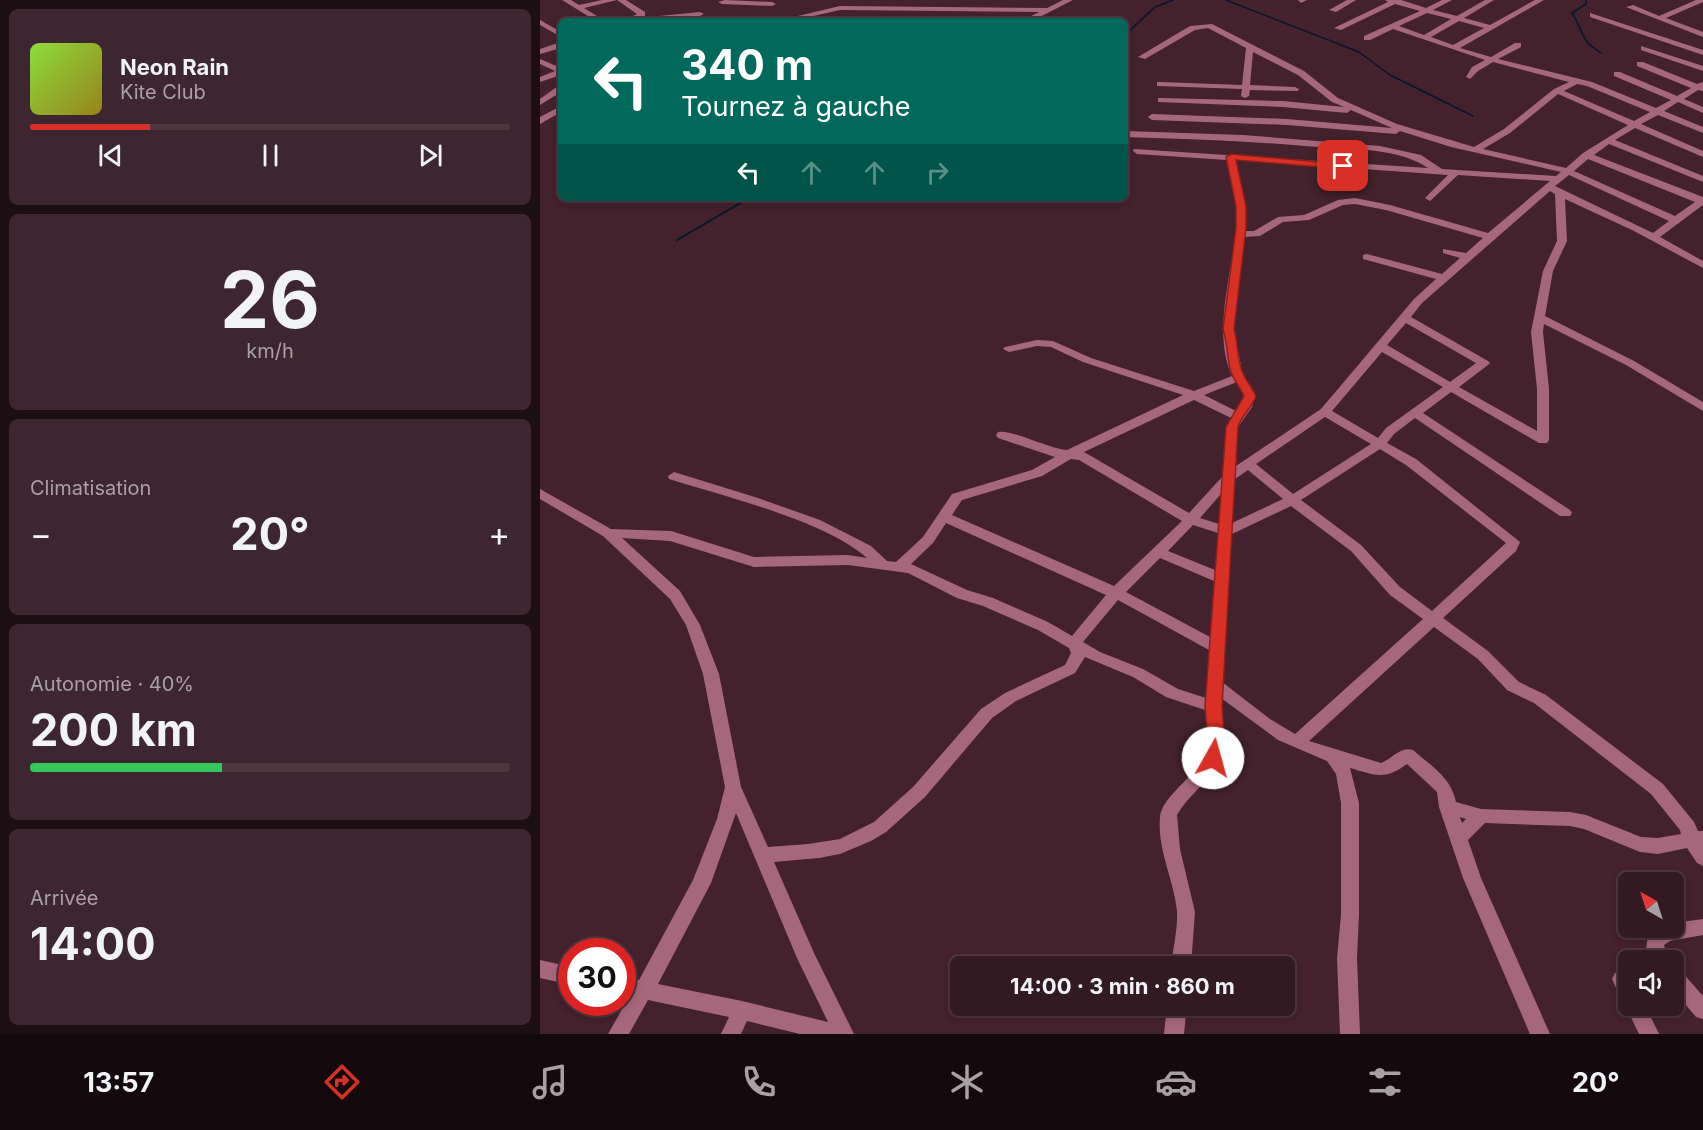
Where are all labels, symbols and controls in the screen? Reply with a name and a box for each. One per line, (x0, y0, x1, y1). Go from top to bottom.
text: 340 m (681, 39, 813, 90)
icon: left (582, 42, 660, 120)
text: Neon Rain (120, 54, 229, 80)
text: Kite Club (120, 80, 206, 104)
text: Tournez à gauche (681, 90, 910, 123)
icon: previous (94, 139, 127, 172)
icon: pause (254, 139, 287, 172)
icon: next (414, 139, 447, 172)
pin (1317, 140, 1368, 191)
icon: arrive (1326, 149, 1359, 182)
icon: left (732, 156, 765, 189)
icon: ahead (795, 156, 828, 189)
icon: ahead (858, 156, 891, 189)
icon: right (921, 156, 954, 189)
text: 26 (220, 252, 320, 347)
text: km/h (246, 339, 294, 363)
text: Climatisation (30, 476, 151, 500)
text: 20° (230, 506, 310, 561)
text: − (30, 514, 52, 554)
text: + (488, 514, 510, 554)
text: Autonomie · 40% (30, 672, 194, 696)
text: 200 km (30, 702, 197, 757)
position arrow (1181, 726, 1245, 790)
north arrow (1618, 872, 1684, 938)
map controls (1618, 872, 1684, 1016)
text: Arrivée (30, 886, 99, 910)
text: 14:00 (30, 916, 156, 971)
speed limit sign: 30 (558, 938, 636, 1016)
button: sound (1618, 950, 1684, 1016)
text: 14:00 · 3 min · 860 m (1010, 973, 1235, 999)
icon: directions (321, 1061, 363, 1103)
icon: music (529, 1061, 571, 1103)
icon: phone (738, 1061, 780, 1103)
icon: climate (946, 1061, 988, 1103)
icon: car (1155, 1061, 1197, 1103)
icon: filters (1364, 1061, 1406, 1103)
text: 13:57 (83, 1066, 154, 1099)
text: 20° (1572, 1066, 1620, 1099)

